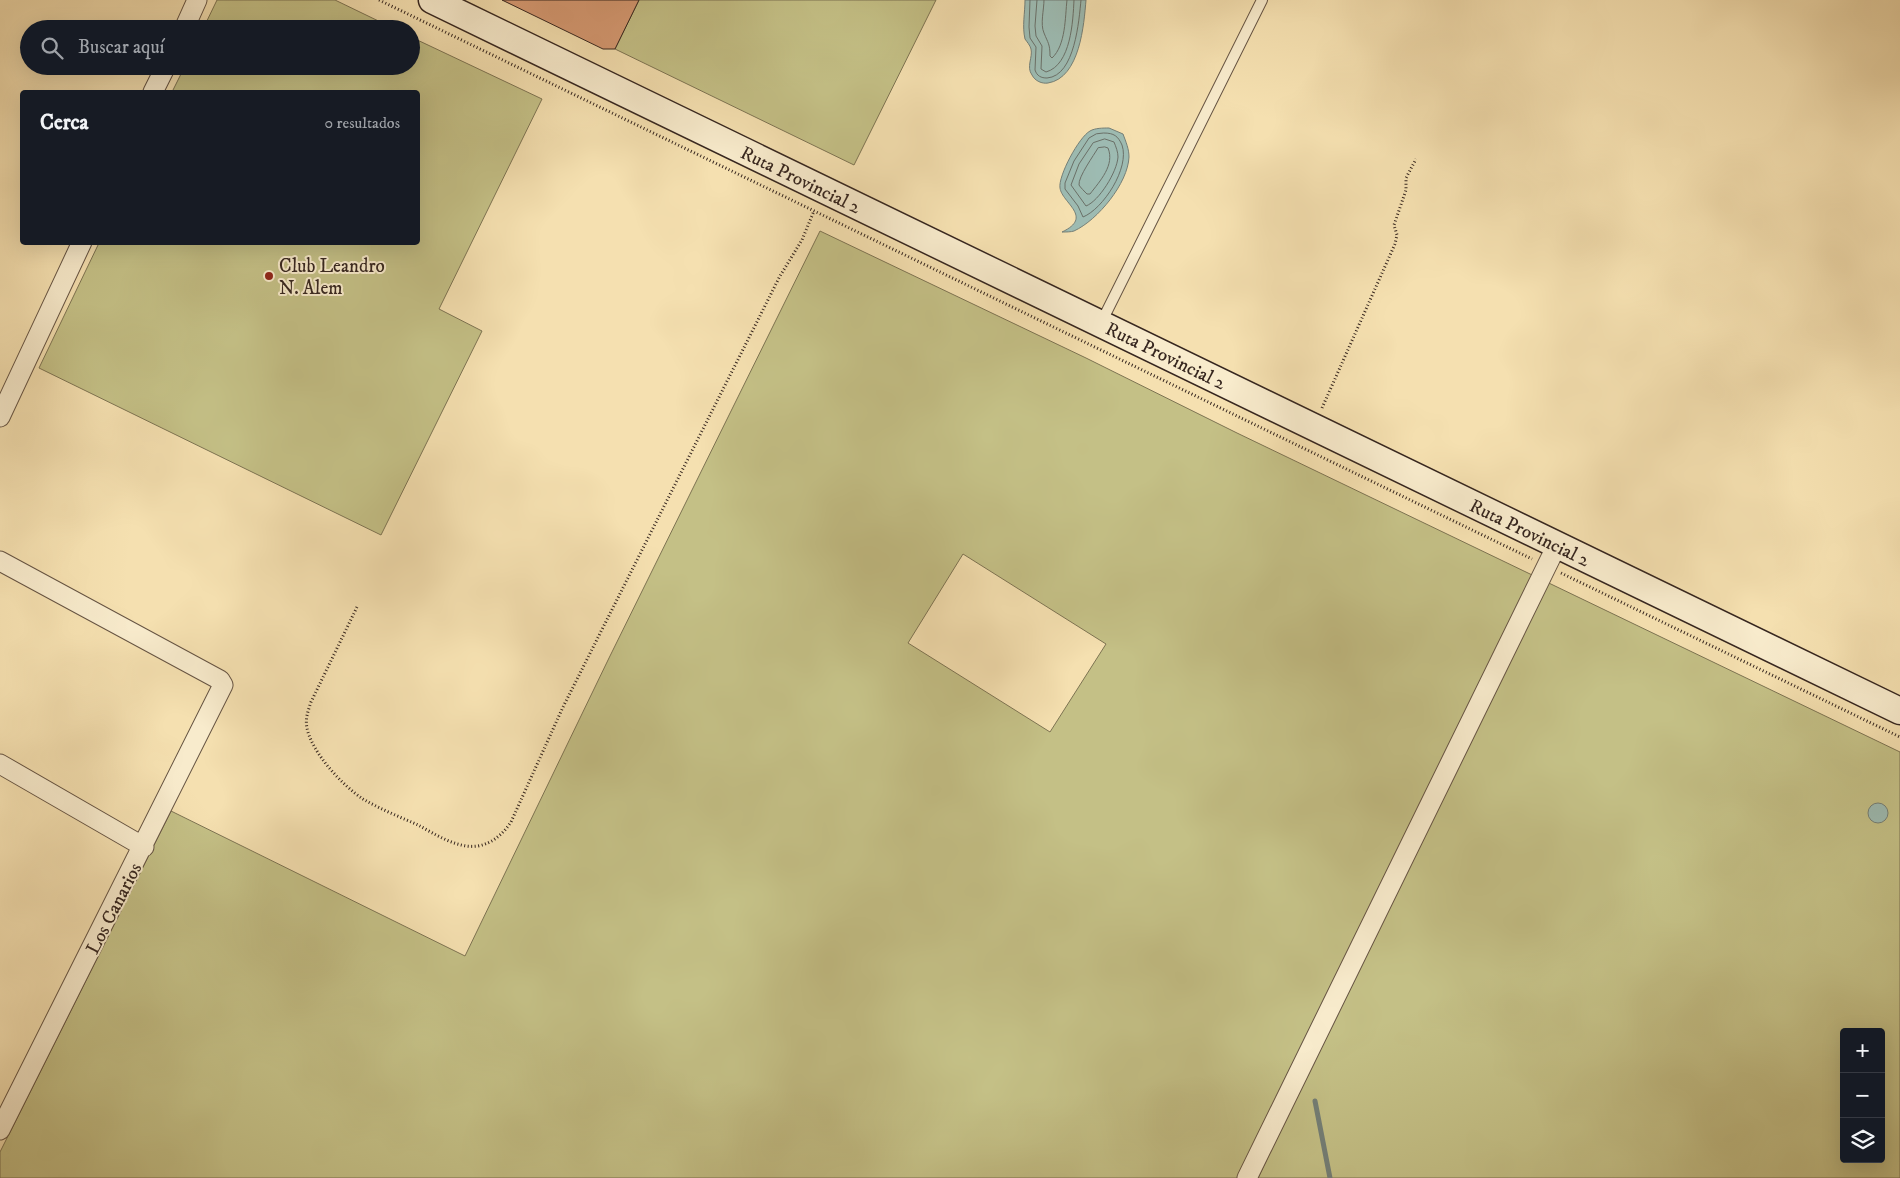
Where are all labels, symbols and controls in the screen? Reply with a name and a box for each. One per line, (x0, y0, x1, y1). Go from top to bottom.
search box (20, 20, 420, 75)
icon: search (38, 34, 66, 62)
text: Buscar aquí (78, 36, 164, 59)
text: Cerca (40, 110, 88, 136)
text: 0 resultados (325, 113, 400, 133)
street label: Ruta Provincial 2 (737, 141, 865, 220)
place label: Club Leandro N. Alem (279, 255, 385, 300)
marker: Club Leandro N. Alem (263, 270, 275, 282)
street label: Ruta Provincial 2 (1102, 317, 1230, 396)
street label: Ruta Provincial 2 (1466, 494, 1594, 573)
street label: Los Canarios (81, 859, 147, 958)
map controls (1840, 1028, 1885, 1163)
button: + (1840, 1028, 1885, 1073)
button: − (1840, 1073, 1885, 1118)
button: layers (1840, 1118, 1885, 1163)

